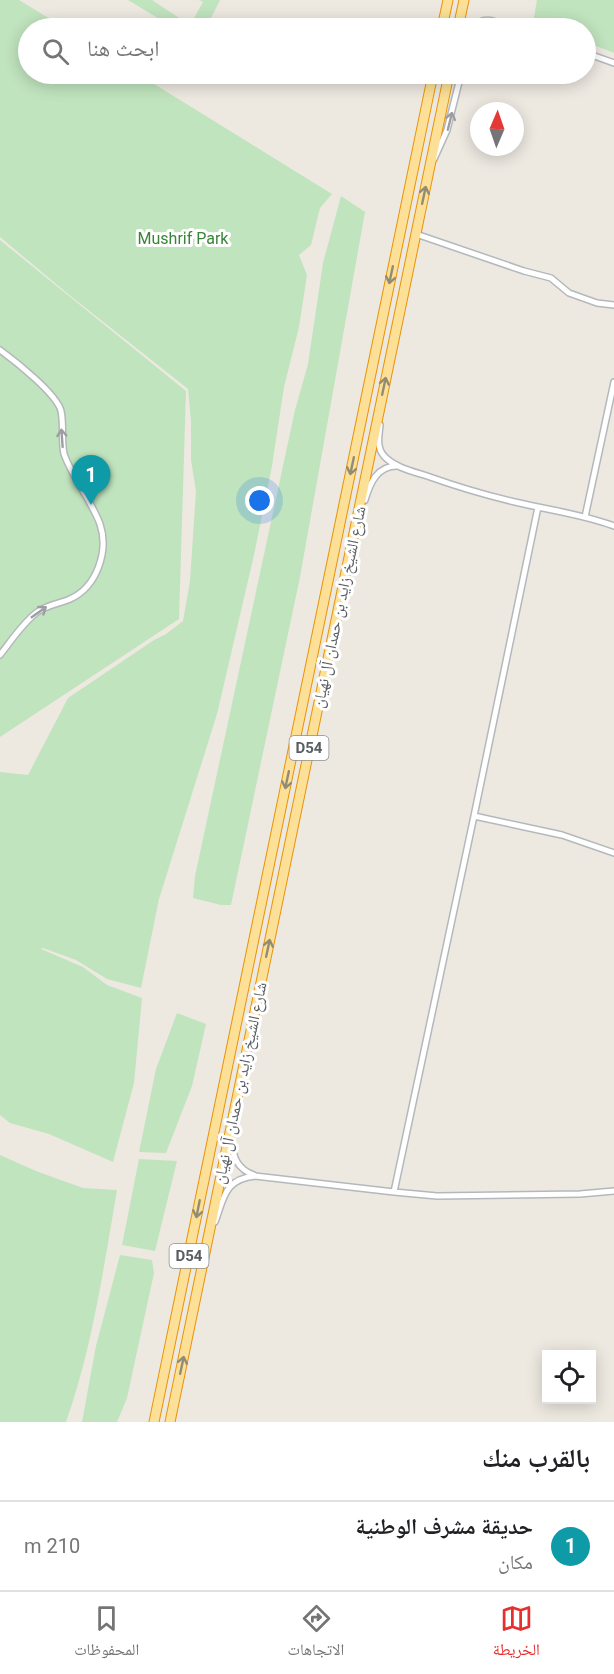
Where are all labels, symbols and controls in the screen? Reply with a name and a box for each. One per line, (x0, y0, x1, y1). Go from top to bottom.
search box (18, 18, 596, 84)
icon: search (39, 35, 72, 68)
text: ابحث هنا (87, 36, 160, 61)
north arrow (470, 102, 524, 156)
one-way arrow (444, 112, 456, 131)
one-way arrow (418, 186, 430, 205)
park label: Mushrif Park (138, 229, 229, 248)
one-way arrow (385, 265, 396, 284)
one-way arrow (379, 377, 390, 397)
one-way arrow (57, 429, 68, 449)
one-way arrow (346, 455, 357, 475)
pin: 1 (72, 456, 110, 505)
your location (245, 486, 274, 515)
street label: شارع الشيخ زايد بن حمدان آل نهيان (308, 504, 371, 710)
one-way arrow (31, 606, 47, 618)
road number: D54 (290, 736, 328, 760)
one-way arrow (281, 770, 292, 789)
one-way arrow (263, 938, 274, 958)
street label: شارع الشيخ زايد بن حمدان آل نهيان (209, 980, 272, 1186)
one-way arrow (192, 1199, 203, 1219)
road number: D54 (170, 1244, 208, 1268)
map controls (542, 1350, 596, 1404)
button: locate (542, 1350, 596, 1404)
one-way arrow (177, 1355, 188, 1375)
text: بالقرب منك (482, 1443, 590, 1473)
text: حديقة مشرف الوطنية (356, 1514, 533, 1539)
text: 210 m (24, 1534, 80, 1558)
text: 1 (565, 1534, 576, 1558)
text: مكان (498, 1550, 533, 1574)
tab: المحفوظات (74, 1602, 139, 1665)
tab: الاتجاهات (288, 1602, 344, 1665)
tab: الخريطة (493, 1602, 540, 1665)

